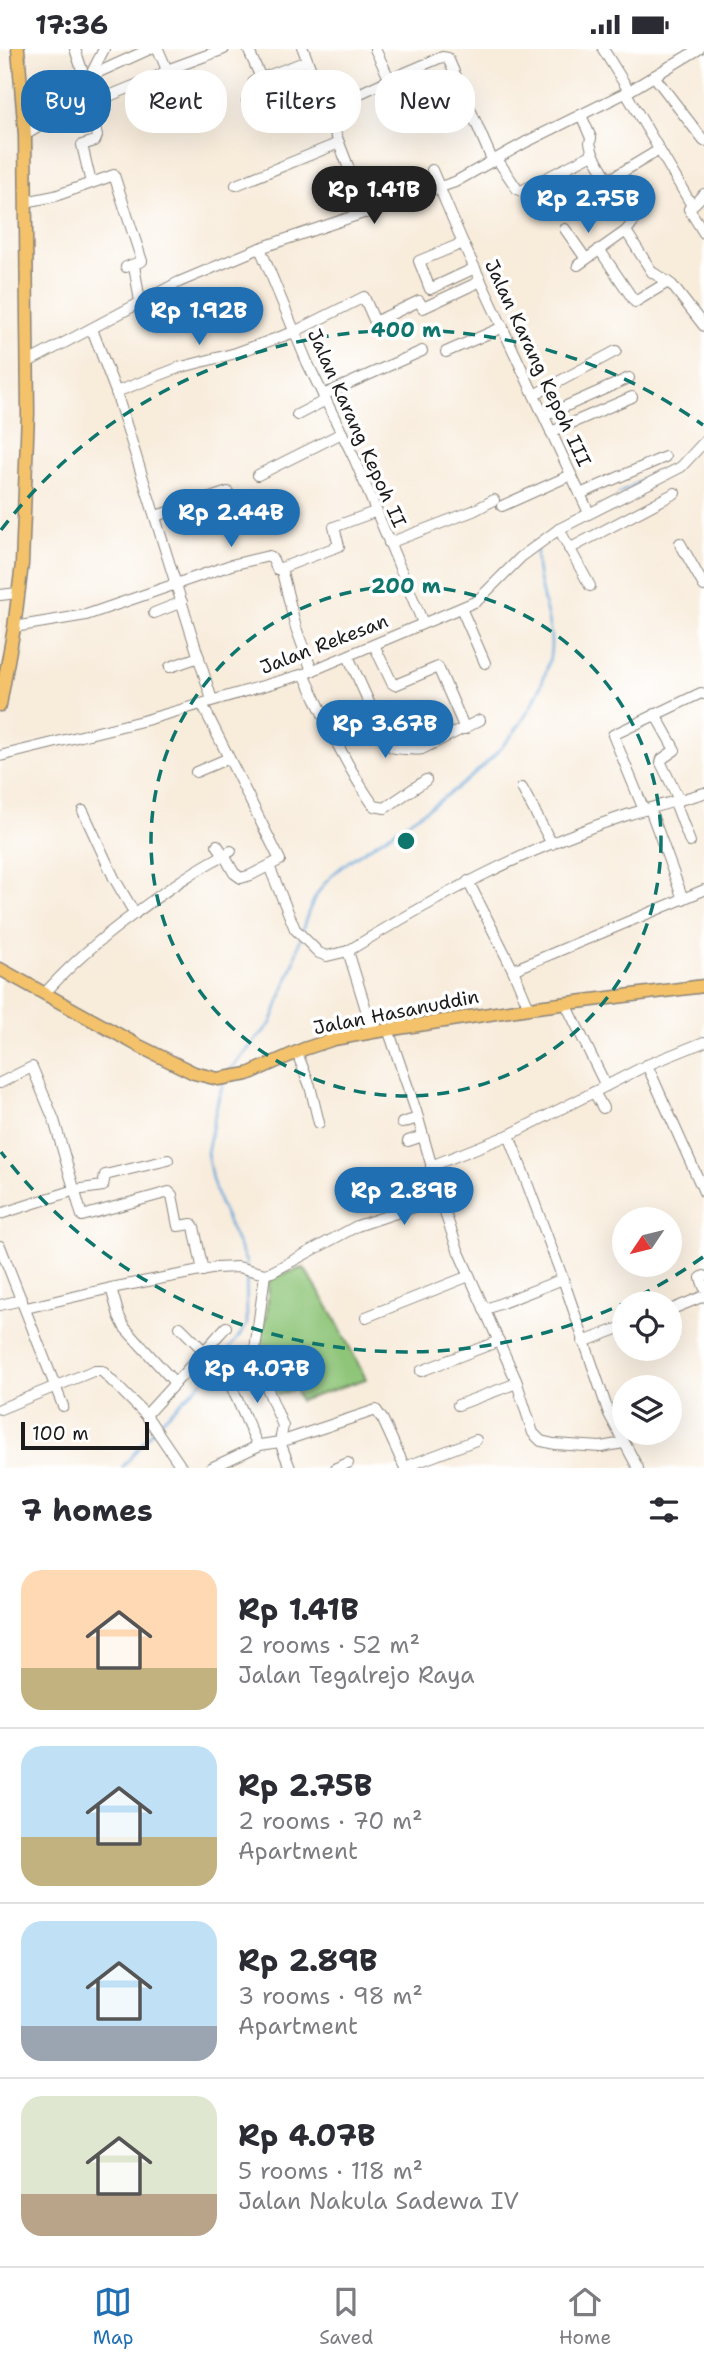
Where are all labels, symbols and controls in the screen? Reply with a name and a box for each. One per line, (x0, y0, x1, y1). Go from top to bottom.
text: 17:36 (35, 7, 108, 42)
chip: Buy (21, 70, 111, 133)
chip: Rent (125, 70, 227, 133)
chip: Filters (241, 70, 361, 133)
chip: New (375, 70, 475, 133)
pin: Rp 1.41B (302, 167, 446, 226)
text: Rp 1.41B (328, 174, 420, 204)
pin: Rp 2.75B (516, 176, 660, 235)
text: Rp 2.75B (536, 183, 640, 213)
street label: Jalan Karang Kepoh III (479, 255, 597, 471)
pin: Rp 1.92B (127, 287, 271, 347)
text: Rp 1.92B (150, 295, 248, 325)
text: 400 m (371, 316, 441, 344)
street label: Jalan Karang Kepoh II (302, 325, 412, 531)
pin: Rp 2.44B (159, 489, 303, 549)
text: Rp 2.44B (178, 497, 284, 527)
text: 200 m (371, 572, 441, 600)
street label: Jalan Rekesan (256, 608, 392, 680)
pin: Rp 3.67B (313, 701, 457, 760)
text: Rp 3.67B (332, 708, 438, 738)
centre of rings (394, 829, 418, 853)
street label: Jalan Hasanuddin (311, 984, 481, 1040)
pin: Rp 2.89B (332, 1167, 476, 1227)
text: Rp 2.89B (351, 1175, 457, 1205)
north arrow (612, 1207, 682, 1277)
map controls (612, 1207, 682, 1445)
button: locate (612, 1291, 682, 1361)
pin: Rp 4.07B (185, 1345, 329, 1405)
text: Rp 4.07B (204, 1353, 310, 1383)
button: layers (612, 1375, 682, 1445)
scale bar (21, 1419, 149, 1451)
text: 100 m (32, 1421, 89, 1446)
text: 7 homes (21, 1490, 153, 1531)
icon: filters (645, 1491, 683, 1529)
text: Rp 1.41B (238, 1589, 359, 1630)
icon: home (77, 1598, 161, 1682)
text: 2 rooms · 52 m² (238, 1630, 420, 1660)
text: Jalan Tegalrejo Raya (238, 1660, 475, 1690)
text: Rp 2.75B (238, 1765, 372, 1806)
icon: home (77, 1774, 161, 1858)
text: 2 rooms · 70 m² (238, 1806, 423, 1836)
text: Apartment (238, 1836, 358, 1866)
text: Rp 2.89B (238, 1940, 378, 1981)
icon: home (77, 1949, 161, 2033)
text: 3 rooms · 98 m² (238, 1981, 423, 2011)
text: Apartment (238, 2011, 358, 2041)
text: Rp 4.07B (238, 2115, 376, 2156)
icon: home (77, 2124, 161, 2208)
text: 5 rooms · 118 m² (238, 2156, 423, 2186)
text: Jalan Nakula Sadewa IV (238, 2186, 519, 2216)
tab: Map (93, 2283, 134, 2350)
tab: Saved (319, 2283, 373, 2350)
tab: Home (559, 2283, 611, 2350)

